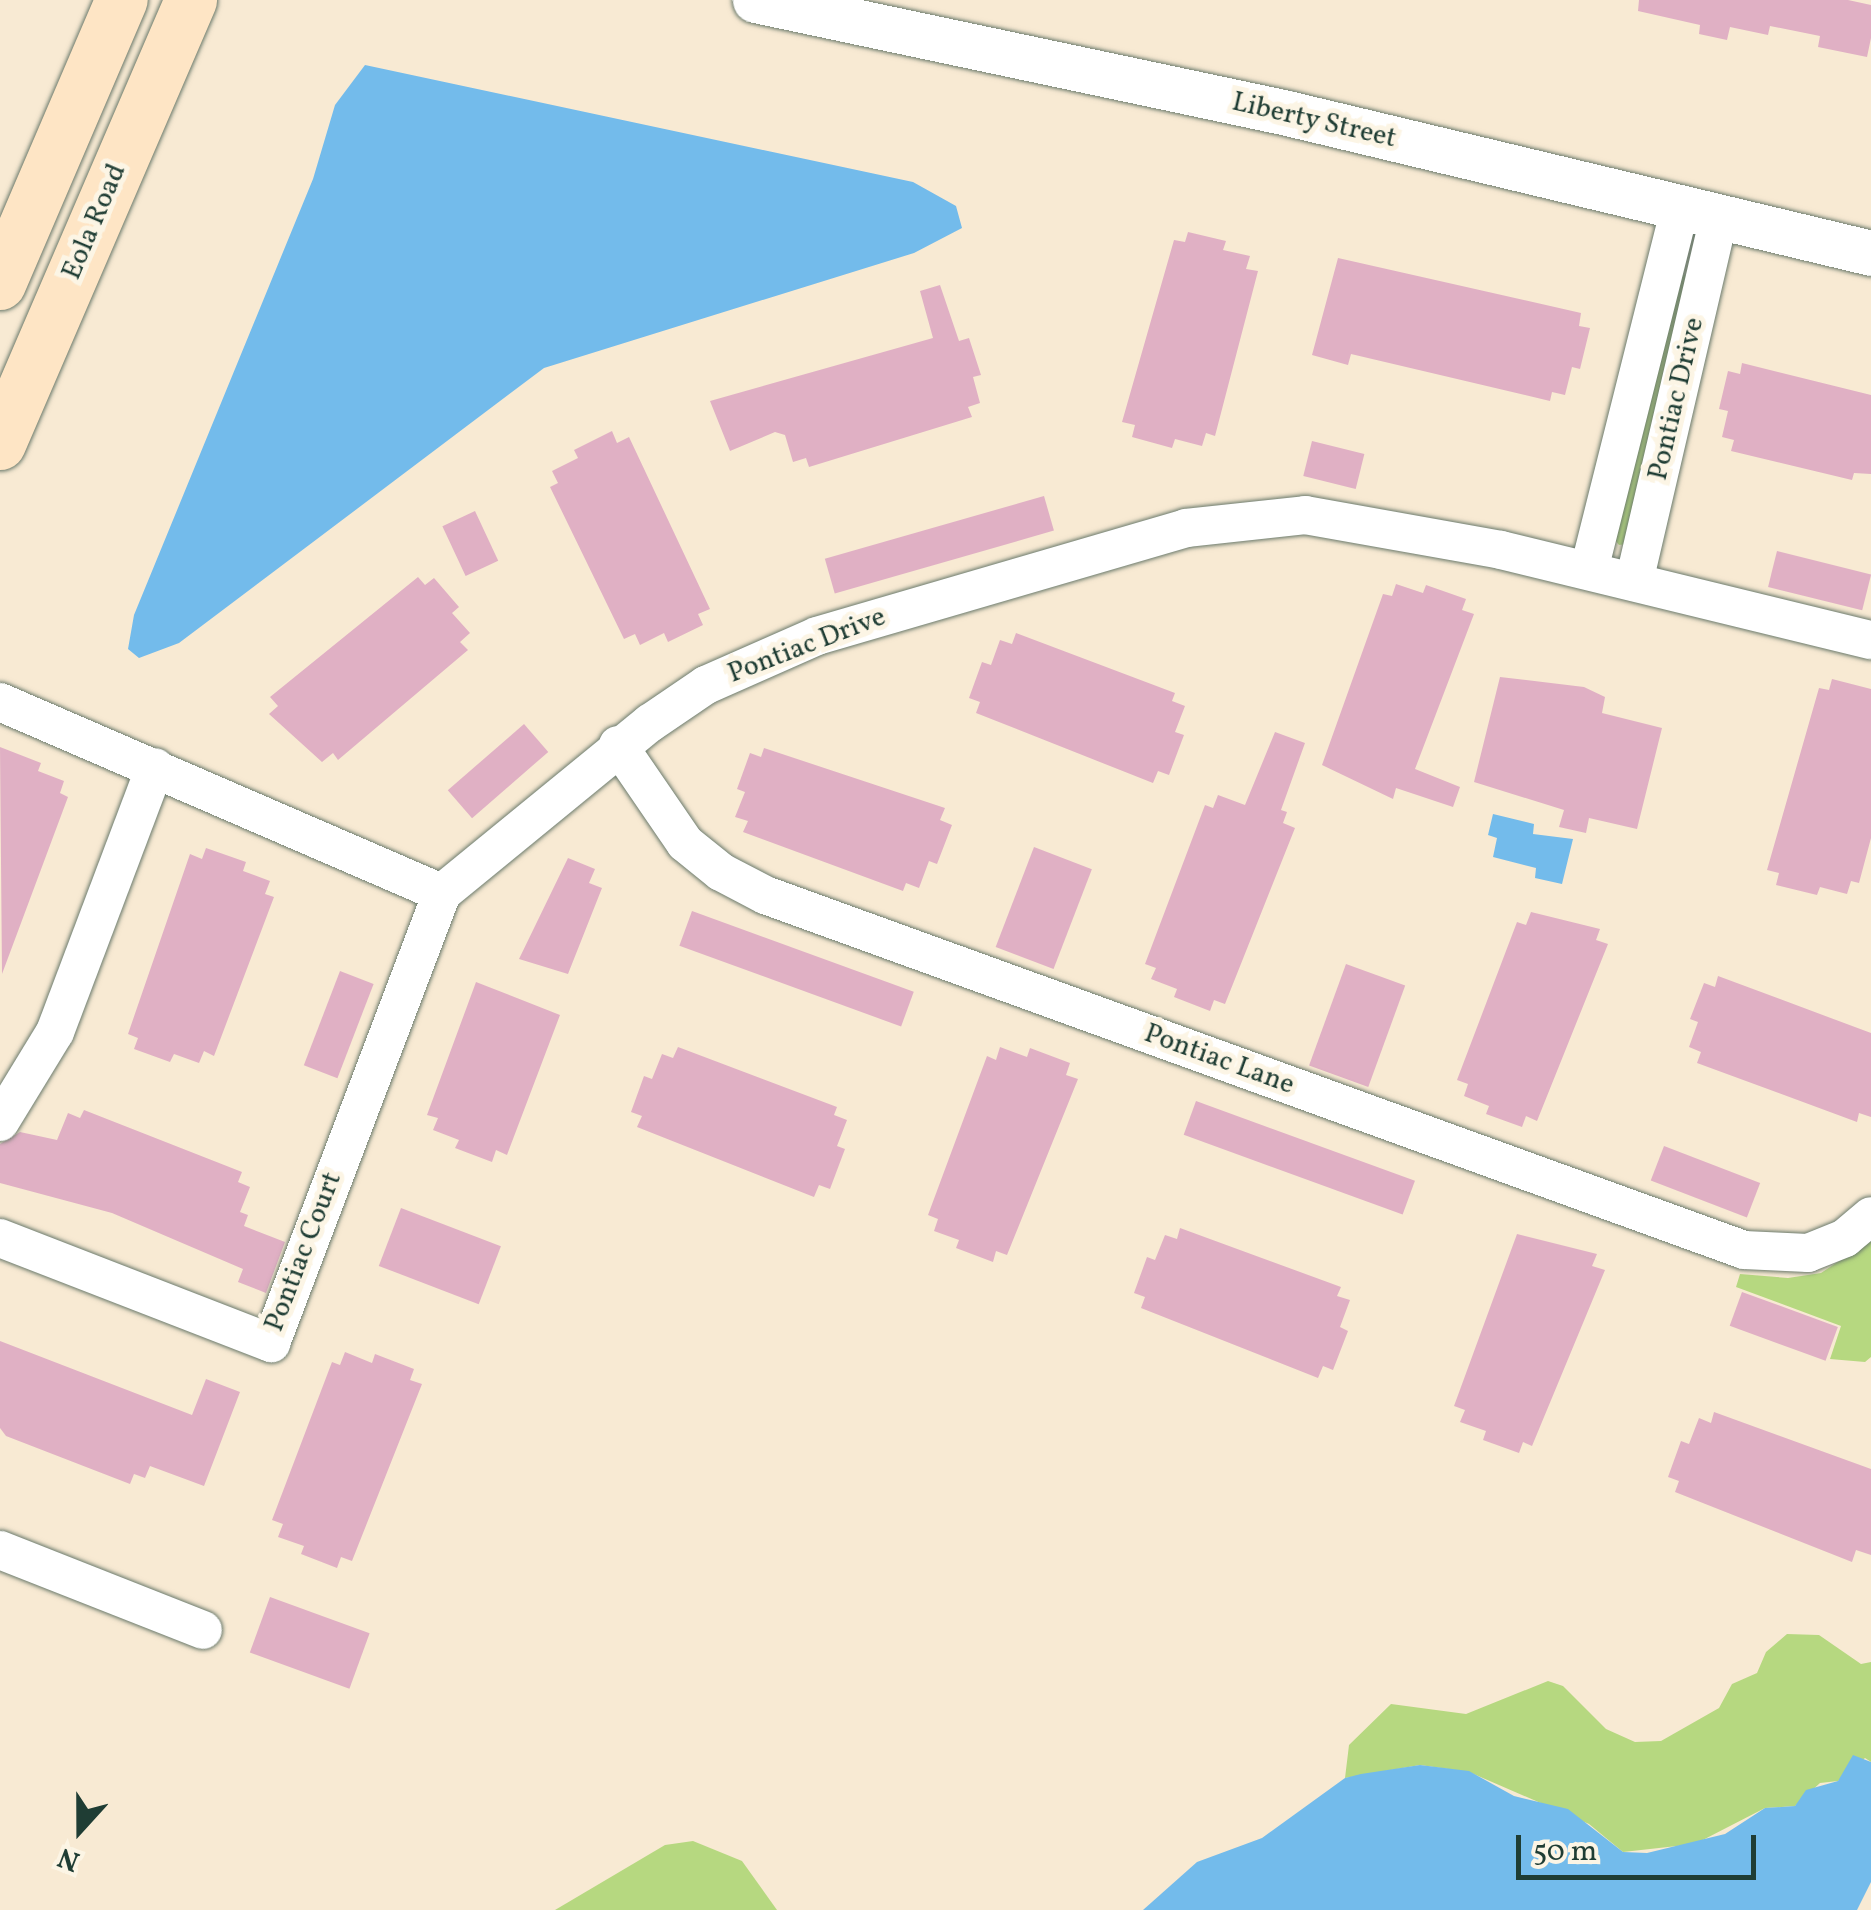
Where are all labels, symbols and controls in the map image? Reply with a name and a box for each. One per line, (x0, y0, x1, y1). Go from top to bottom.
street label: Liberty Street (1228, 86, 1400, 156)
street label: Eola Road (56, 159, 134, 285)
street label: Pontiac Drive (1642, 314, 1712, 484)
street label: Pontiac Drive (723, 601, 891, 691)
street label: Pontiac Lane (1139, 1017, 1299, 1103)
street label: Pontiac Court (258, 1167, 350, 1337)
north arrow (30, 1780, 130, 1880)
scale bar (1521, 1815, 1761, 1877)
text: 50 m (1533, 1831, 1597, 1873)
text: N (53, 1837, 86, 1880)

